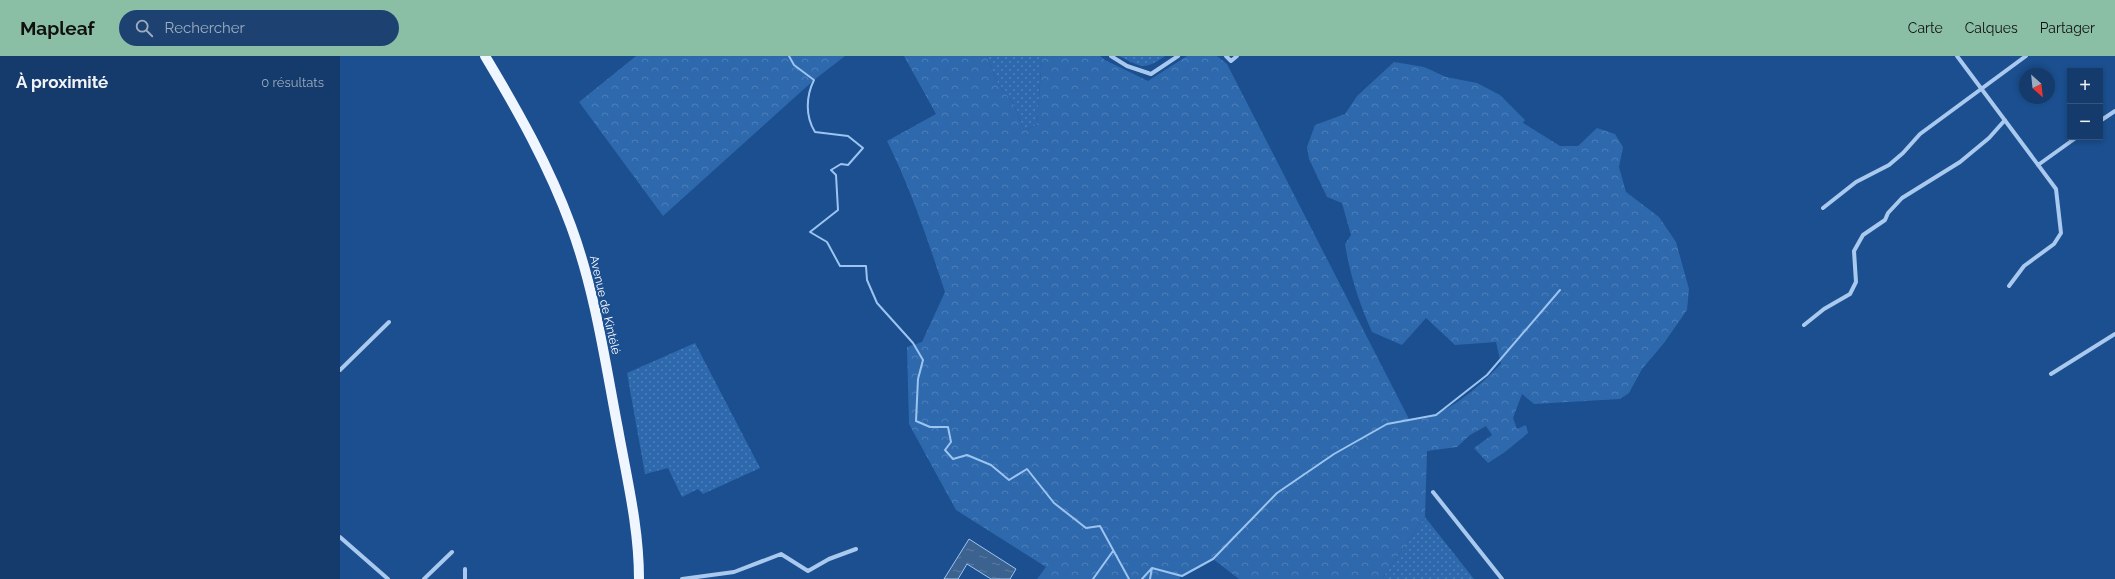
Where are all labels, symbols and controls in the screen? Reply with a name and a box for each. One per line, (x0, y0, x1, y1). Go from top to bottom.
search box (119, 10, 399, 46)
text: Mapleaf (20, 17, 95, 39)
icon: search (133, 17, 155, 39)
text: Rechercher (165, 19, 245, 37)
text: Carte (1908, 20, 1943, 36)
text: Calques (1965, 20, 2018, 36)
text: Partager (2040, 20, 2095, 36)
north arrow (2019, 68, 2055, 104)
map controls (2067, 68, 2103, 140)
button: + (2067, 68, 2103, 104)
text: À proximité (16, 72, 108, 92)
text: 0 résultats (261, 75, 324, 90)
button: − (2067, 104, 2103, 140)
street label: Avenue de Kintélé (587, 254, 623, 356)

